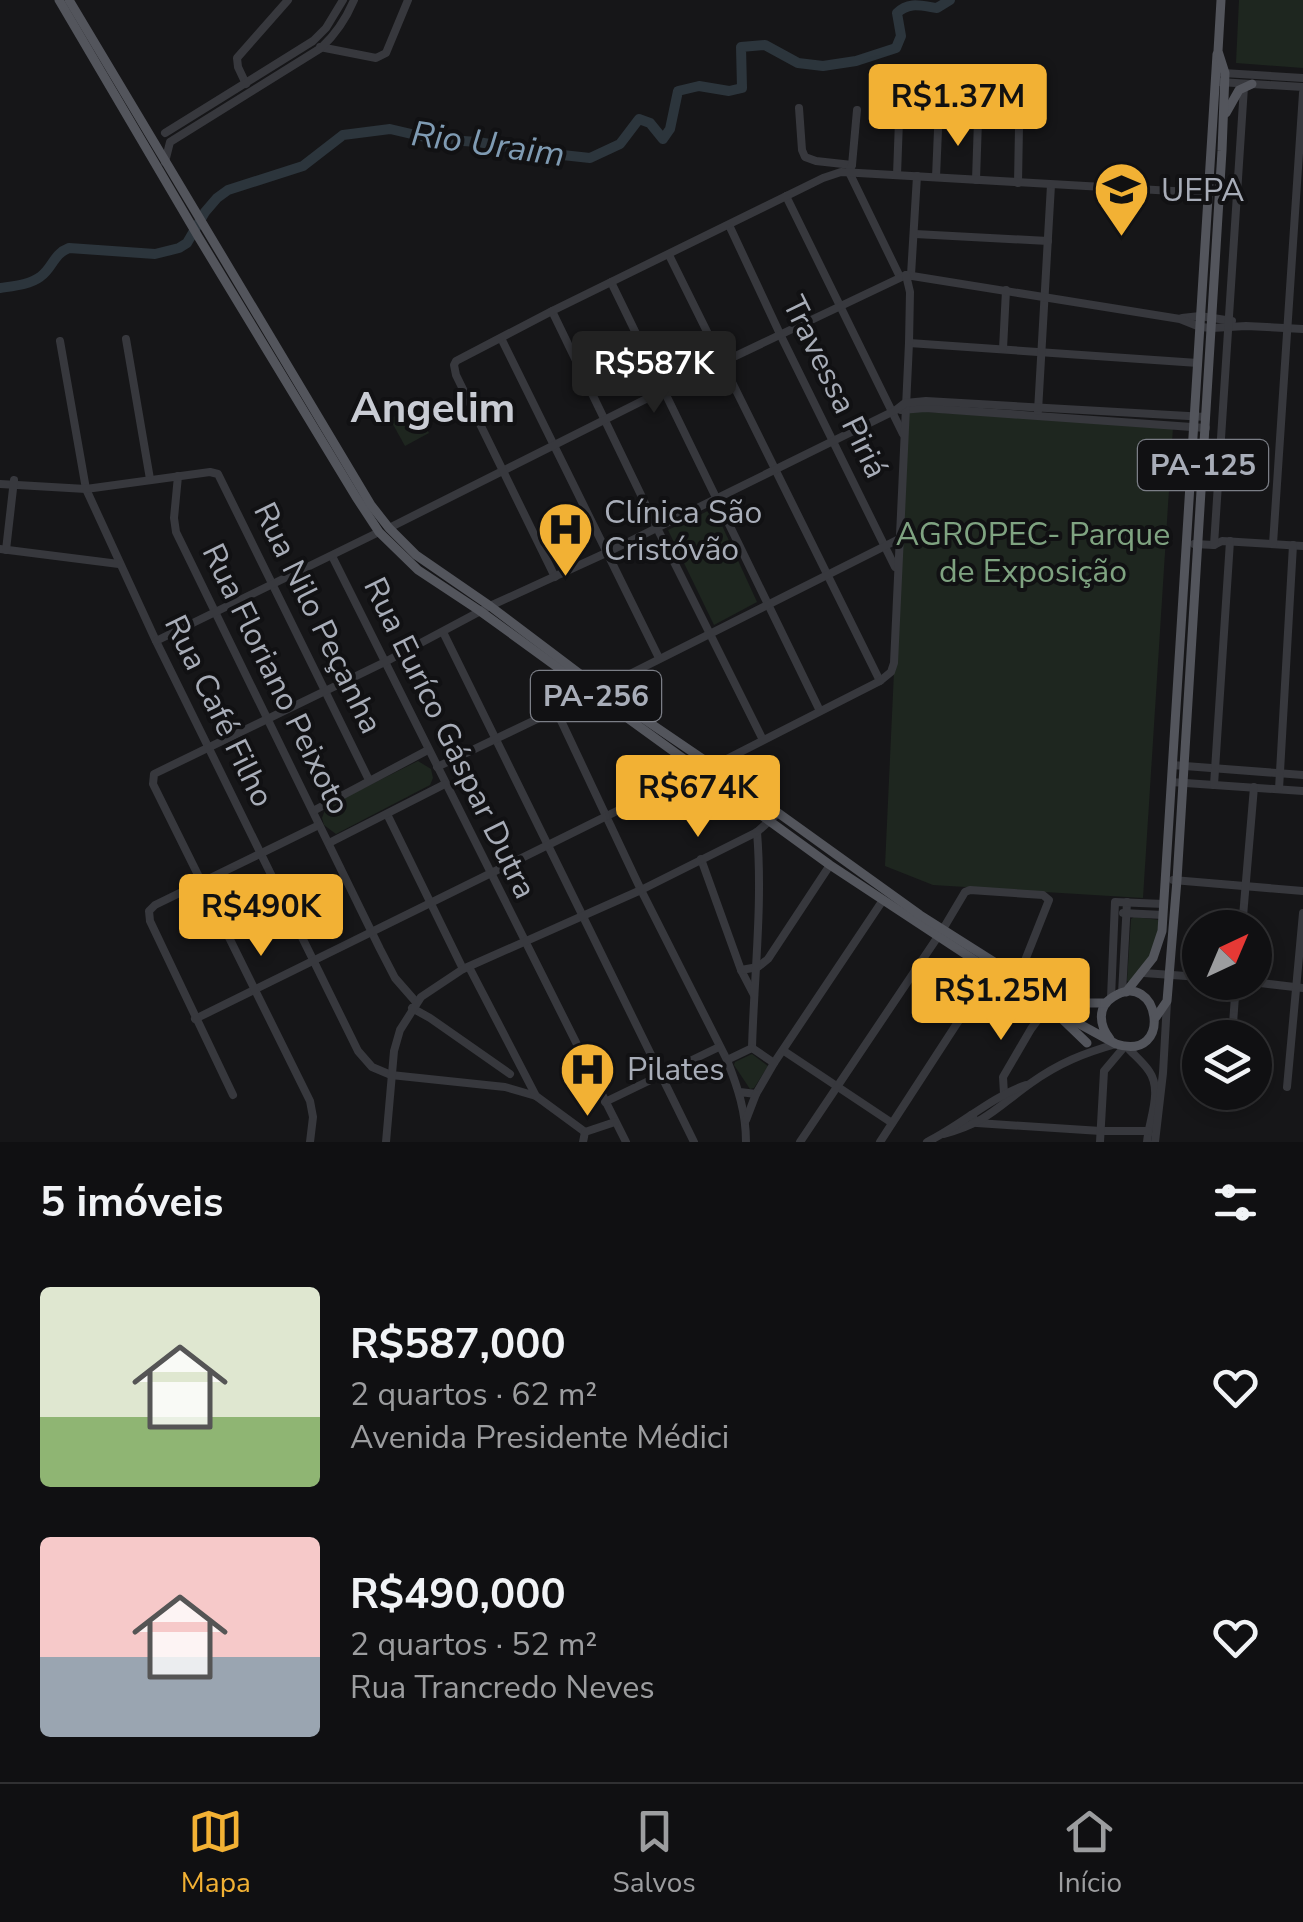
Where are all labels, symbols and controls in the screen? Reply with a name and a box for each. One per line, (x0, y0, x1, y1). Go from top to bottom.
pin: R$1.37M (866, 64, 1050, 149)
text: R$1.37M (891, 75, 1025, 118)
water label: Rio Uraim (408, 110, 568, 178)
school or university icon: UEPA (1092, 160, 1152, 239)
place label: UEPA (1161, 169, 1244, 212)
street label: Travessa Piriá (772, 289, 898, 485)
pin: R$587K (573, 331, 735, 416)
text: R$587K (594, 342, 714, 385)
district label: Angelim (351, 380, 515, 437)
road number: PA-125 (1138, 440, 1268, 490)
place label: Clínica São Cristóvão (604, 491, 762, 571)
street label: Rua Nilo Peçanha (243, 495, 393, 741)
hospital icon: Clínica São Cristóvão (535, 500, 595, 579)
park label: AGROPEC- Parque de Exposição (896, 513, 1170, 593)
street label: Rua Floriano Peixoto (192, 537, 360, 821)
street label: Rua Euríco Gáspar Dutra (353, 570, 547, 906)
street label: Rua Café Filho (154, 608, 284, 814)
road number: PA-256 (531, 671, 661, 721)
pin: R$674K (617, 755, 779, 840)
text: R$674K (638, 766, 758, 809)
pin: R$490K (180, 874, 342, 959)
text: R$490K (201, 885, 321, 928)
north arrow (1182, 910, 1272, 1000)
map controls (1182, 910, 1272, 1110)
pin: R$1.25M (909, 958, 1093, 1043)
text: R$1.25M (934, 969, 1068, 1012)
button: layers (1182, 1020, 1272, 1110)
hospital icon: Pilates (558, 1039, 618, 1118)
place label: Pilates (627, 1048, 725, 1091)
text: 5 imóveis (40, 1174, 224, 1231)
icon: filters (1208, 1175, 1263, 1230)
text: R$587,000 (350, 1316, 566, 1373)
icon: home (120, 1327, 240, 1447)
icon: heart (1208, 1360, 1263, 1415)
text: 2 quartos · 62 m² (350, 1373, 597, 1416)
text: Avenida Presidente Médici (350, 1416, 729, 1459)
text: R$490,000 (350, 1566, 566, 1623)
icon: home (120, 1577, 240, 1697)
icon: heart (1208, 1610, 1263, 1665)
text: 2 quartos · 52 m² (350, 1623, 597, 1666)
text: Rua Trancredo Neves (350, 1666, 655, 1709)
tab: Mapa (181, 1804, 251, 1902)
tab: Salvos (613, 1804, 696, 1902)
tab: Início (1058, 1804, 1122, 1902)

